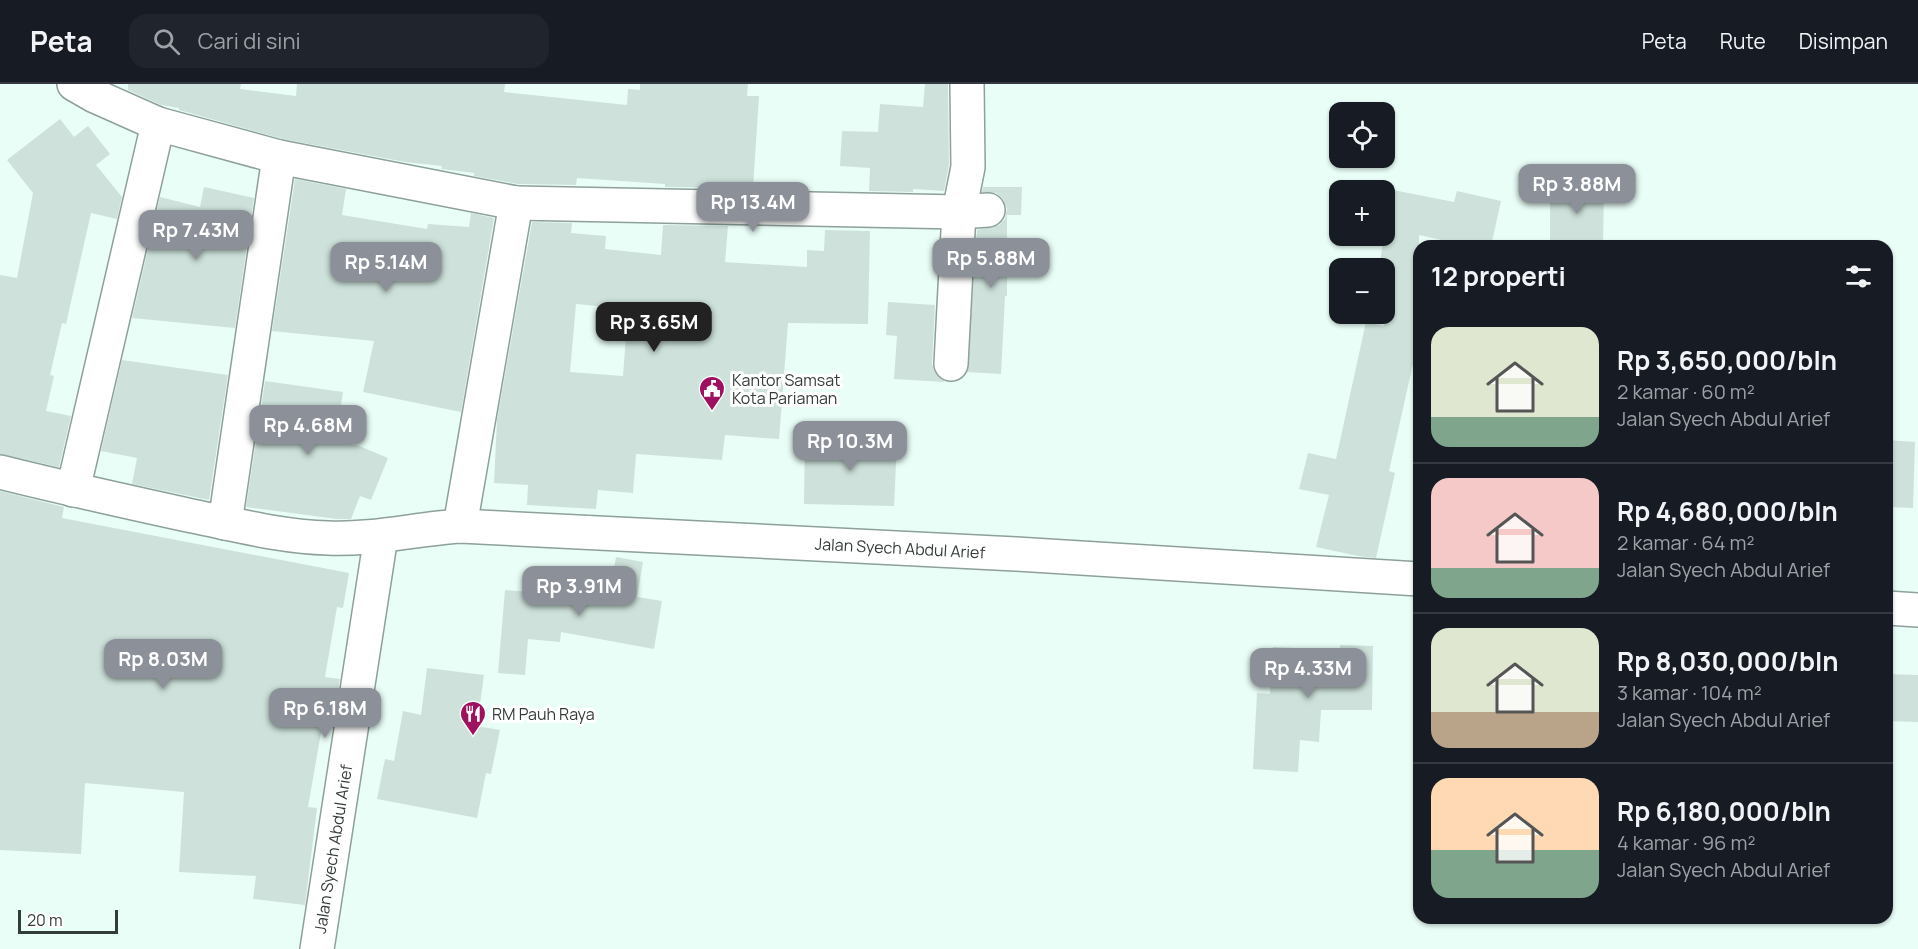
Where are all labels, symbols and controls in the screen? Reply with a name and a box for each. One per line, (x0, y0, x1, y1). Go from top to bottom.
search box (129, 14, 549, 68)
text: Peta (30, 22, 93, 60)
icon: search (150, 25, 183, 58)
text: Cari di sini (198, 26, 301, 56)
text: Peta (1642, 27, 1687, 55)
text: Rute (1720, 27, 1766, 55)
text: Disimpan (1799, 27, 1888, 55)
map controls (1329, 102, 1395, 324)
button: locate (1329, 102, 1395, 168)
pin: Rp 3.88M (1515, 164, 1639, 215)
text: Rp 3.88M (1533, 170, 1621, 197)
button: + (1329, 180, 1395, 246)
pin: Rp 13.4M (691, 182, 815, 233)
text: Rp 13.4M (710, 188, 796, 215)
pin: Rp 7.43M (134, 210, 258, 261)
text: Rp 7.43M (153, 216, 239, 243)
pin: Rp 5.88M (929, 238, 1053, 289)
pin: Rp 5.14M (324, 242, 448, 293)
text: Rp 5.88M (947, 244, 1035, 271)
text: Rp 5.14M (345, 248, 427, 275)
button: − (1329, 258, 1395, 324)
text: 12 properti (1431, 258, 1566, 294)
icon: filters (1842, 260, 1875, 293)
pin: Rp 3.65M (592, 302, 716, 353)
text: Rp 3.65M (610, 308, 698, 335)
text: Rp 3,650,000/bln (1617, 342, 1837, 378)
icon: home (1479, 351, 1551, 423)
place label: Kantor Samsat Kota Pariaman (732, 369, 840, 409)
public building icon: Kantor Samsat Kota Pariaman (697, 374, 727, 412)
text: 2 kamar · 60 m² (1617, 378, 1755, 405)
pin: Rp 4.68M (246, 405, 370, 456)
text: Jalan Syech Abdul Arief (1617, 405, 1830, 432)
text: Rp 4.68M (263, 411, 353, 438)
pin: Rp 10.3M (788, 421, 912, 472)
text: Rp 10.3M (807, 427, 893, 454)
text: Rp 4,680,000/bln (1617, 493, 1838, 529)
icon: home (1479, 502, 1551, 574)
text: 2 kamar · 64 m² (1617, 529, 1754, 556)
street label: Jalan Syech Abdul Arief (814, 533, 986, 563)
text: Jalan Syech Abdul Arief (1617, 556, 1830, 583)
pin: Rp 3.91M (517, 566, 641, 617)
text: Rp 3.91M (536, 572, 622, 599)
pin: Rp 8.03M (101, 639, 225, 690)
text: Rp 8,030,000/bln (1617, 643, 1839, 679)
text: Rp 8.03M (118, 645, 208, 672)
pin: Rp 4.33M (1246, 648, 1370, 699)
icon: home (1479, 652, 1551, 724)
text: Rp 4.33M (1264, 654, 1352, 681)
text: 3 kamar · 104 m² (1617, 679, 1762, 706)
pin: Rp 6.18M (263, 688, 387, 739)
text: Rp 6.18M (283, 694, 367, 721)
restaurant icon: RM Pauh Raya (458, 699, 488, 737)
place label: RM Pauh Raya (492, 703, 595, 725)
text: Jalan Syech Abdul Arief (1617, 706, 1830, 733)
street label: Jalan Syech Abdul Arief (309, 763, 357, 935)
text: Rp 6,180,000/bln (1617, 793, 1831, 829)
icon: home (1479, 802, 1551, 874)
text: 4 kamar · 96 m² (1617, 829, 1755, 856)
text: Jalan Syech Abdul Arief (1617, 856, 1830, 883)
scale bar (18, 907, 118, 934)
text: 20 m (27, 909, 63, 931)

